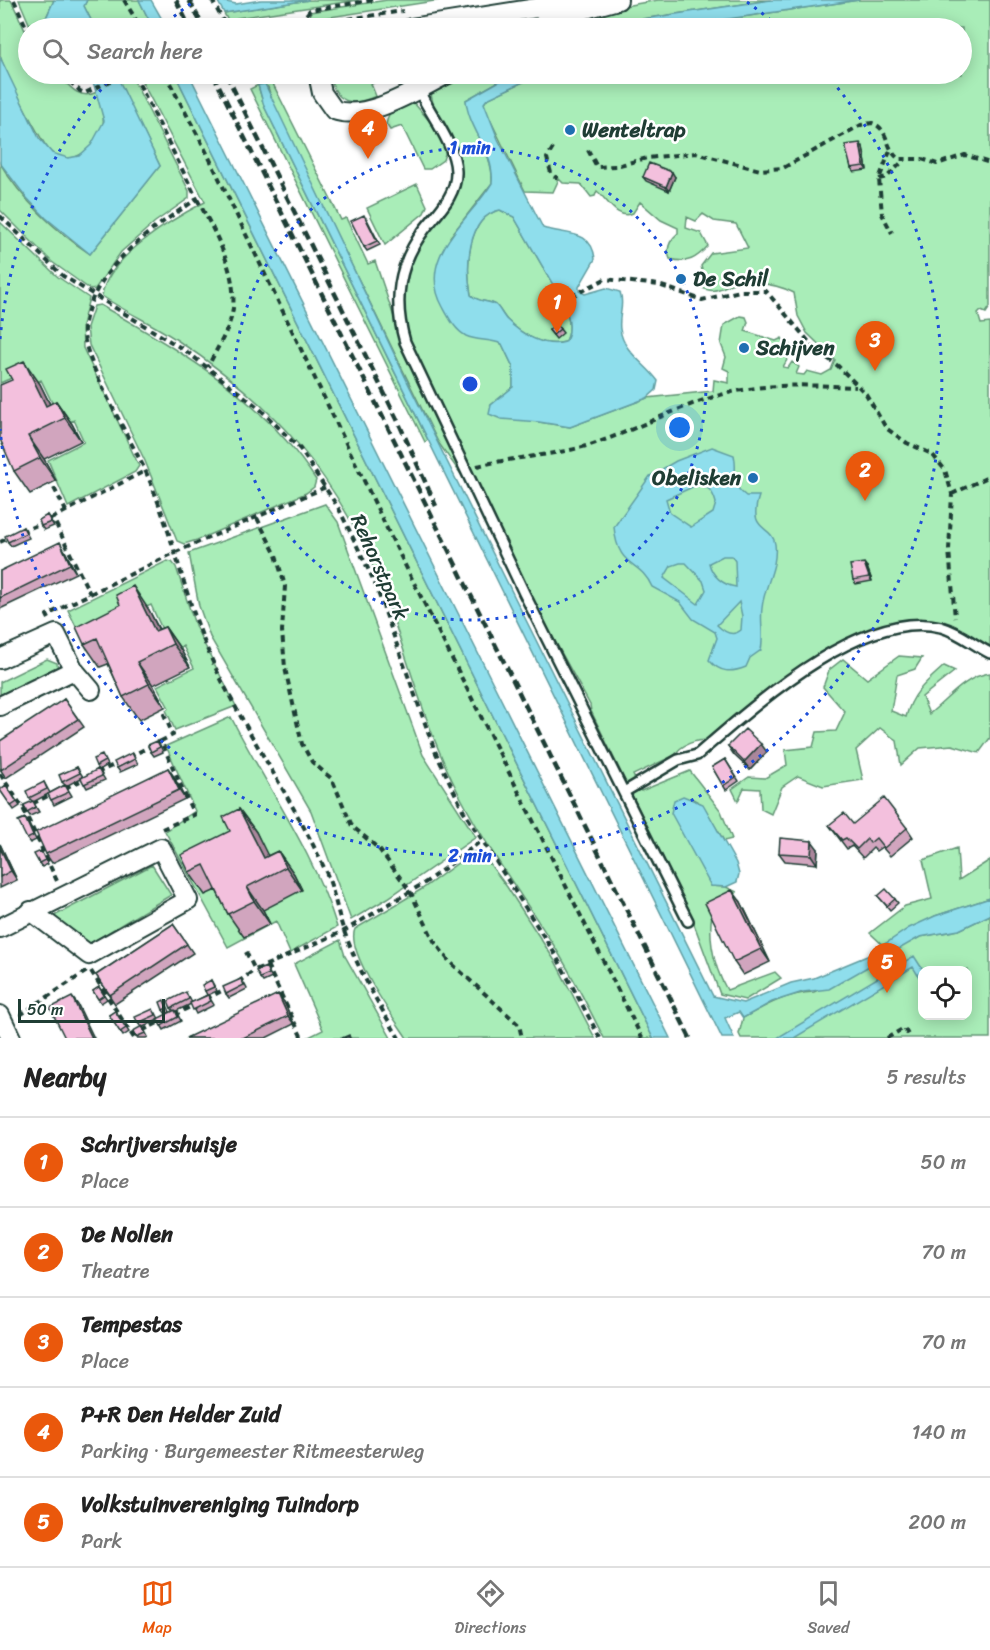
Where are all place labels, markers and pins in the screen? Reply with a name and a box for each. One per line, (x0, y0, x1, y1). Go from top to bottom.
pin: 4 (348, 110, 388, 159)
place label: Wenteltrap (582, 111, 686, 149)
marker: Wenteltrap (563, 123, 577, 137)
place label: De Schil (693, 260, 769, 298)
marker: De Schil (674, 272, 688, 286)
pin: 1 (538, 284, 576, 333)
pin: 3 (856, 322, 894, 371)
place label: Schijven (755, 329, 835, 367)
marker: Schijven (737, 341, 751, 355)
centre of rings (460, 374, 480, 394)
pin: 2 (846, 452, 884, 501)
place label: Obelisken (652, 459, 742, 497)
marker: Obelisken (746, 471, 760, 485)
pin: 5 (868, 944, 906, 993)

